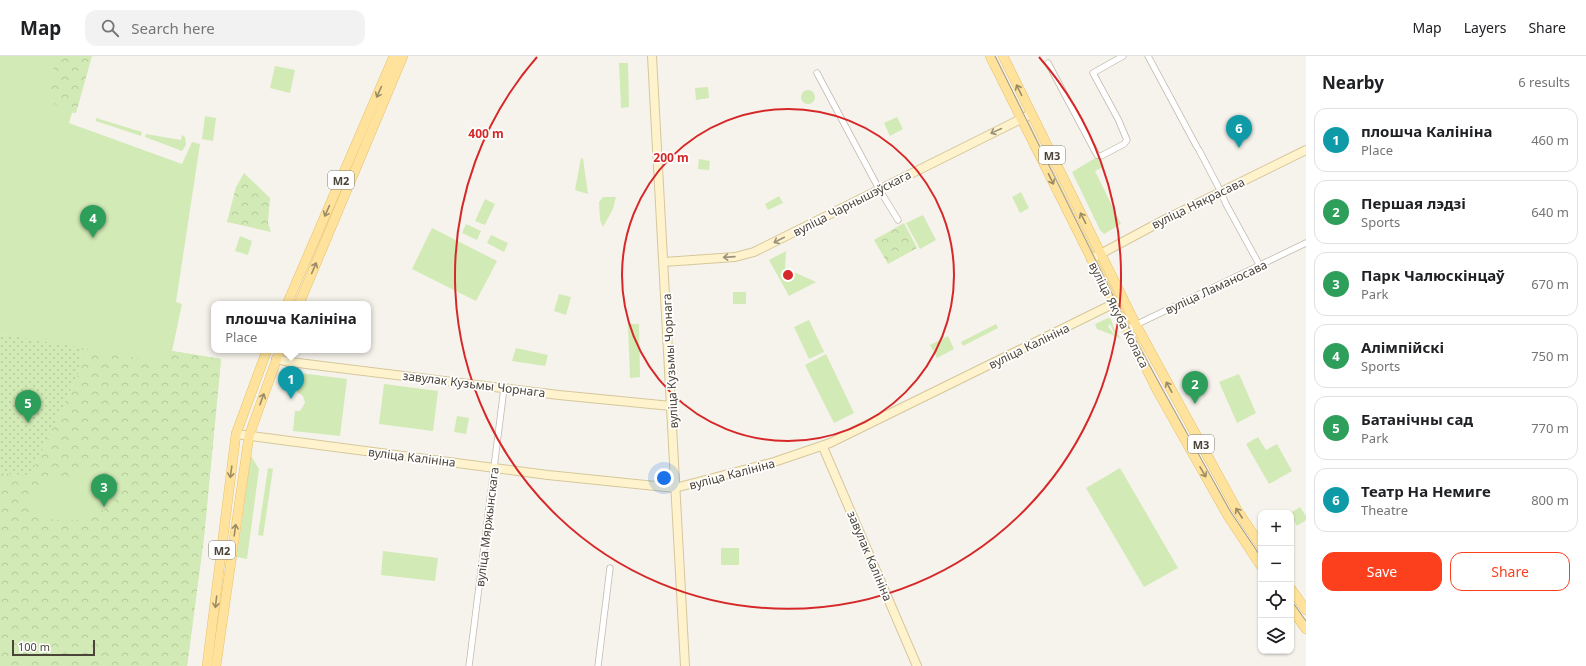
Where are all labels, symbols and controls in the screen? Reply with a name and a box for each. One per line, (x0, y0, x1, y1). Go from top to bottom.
search box (85, 10, 365, 46)
text: Map (20, 15, 61, 41)
icon: search (99, 17, 121, 39)
text: Search here (131, 18, 215, 38)
text: Map (1413, 18, 1442, 37)
text: Layers (1464, 18, 1506, 37)
text: Share (1528, 18, 1566, 37)
text: Nearby (1322, 71, 1384, 94)
text: 6 results (1518, 73, 1570, 91)
one-way arrow (1015, 84, 1022, 96)
one-way arrow (374, 85, 382, 97)
pin: 6 (1226, 115, 1252, 148)
text: плошча Калініна (1361, 121, 1493, 141)
text: 400 m (468, 125, 504, 142)
one-way arrow (990, 128, 1002, 135)
text: 1 (1332, 131, 1340, 149)
text: 460 m (1531, 131, 1569, 149)
text: Place (1361, 141, 1393, 159)
road number: М3 (1039, 146, 1065, 164)
text: 200 m (653, 149, 689, 166)
street label: вуліца Чарнышэўскага (790, 166, 914, 240)
road number: М2 (328, 171, 354, 189)
one-way arrow (1048, 172, 1055, 184)
street label: вуліца Някрасава (1149, 173, 1247, 233)
text: Першая лэдзі (1361, 193, 1466, 213)
text: 2 (1332, 203, 1340, 221)
text: 640 m (1531, 203, 1569, 221)
pin: 4 (80, 205, 106, 238)
one-way arrow (323, 205, 330, 217)
one-way arrow (1079, 213, 1087, 225)
text: Sports (1361, 213, 1400, 231)
one-way arrow (773, 237, 785, 244)
one-way arrow (723, 254, 736, 261)
street label: вуліца Ламаносава (1162, 256, 1270, 318)
street label: вуліца Якуба Коласа (1085, 259, 1153, 371)
one-way arrow (311, 262, 319, 274)
text: Парк Чалюскінцаў (1361, 265, 1505, 285)
centre of rings (781, 268, 795, 282)
text: 3 (1332, 275, 1340, 293)
text: 670 m (1531, 275, 1569, 293)
text: Park (1361, 285, 1388, 303)
street label: вуліца Кузьмы Чорнага (658, 293, 682, 429)
popup (211, 301, 371, 353)
text: плошча Калініна (225, 308, 357, 328)
street label: вуліца Калініна (986, 319, 1072, 373)
text: Place (225, 328, 257, 346)
text: Алімпійскі (1361, 337, 1444, 357)
text: 4 (1332, 347, 1340, 365)
text: 750 m (1531, 347, 1569, 365)
text: Sports (1361, 357, 1400, 375)
pin: 1 (278, 366, 304, 399)
street label: завулак Кузьмы Чорнага (402, 367, 546, 401)
pin: 2 (1182, 371, 1208, 404)
one-way arrow (1165, 382, 1173, 394)
pin: 5 (15, 390, 41, 423)
one-way arrow (258, 393, 266, 405)
text: Батанічны сад (1361, 409, 1473, 429)
text: 5 (1332, 419, 1340, 437)
text: 770 m (1531, 419, 1569, 437)
text: Park (1361, 429, 1388, 447)
road number: М3 (1188, 435, 1214, 453)
street label: вуліца Калініна (367, 443, 457, 471)
street label: вуліца Калініна (687, 454, 777, 494)
one-way arrow (227, 466, 235, 479)
street label: вуліца Мяржынскага (471, 466, 503, 588)
one-way arrow (1200, 466, 1208, 478)
your location (654, 468, 674, 488)
pin: 3 (91, 474, 117, 507)
text: Театр На Немиге (1361, 481, 1491, 501)
text: 6 (1332, 491, 1340, 509)
text: 800 m (1531, 491, 1569, 509)
text: Theatre (1361, 501, 1408, 519)
one-way arrow (1235, 507, 1243, 519)
street label: завулак Калініна (843, 508, 897, 604)
map controls (1258, 510, 1294, 654)
button: + (1258, 510, 1294, 546)
one-way arrow (231, 524, 239, 537)
road number: М2 (209, 541, 235, 559)
button: − (1258, 546, 1294, 582)
button: Save (1322, 552, 1442, 591)
button: Share (1450, 552, 1570, 591)
button: locate (1258, 582, 1294, 618)
one-way arrow (212, 595, 219, 608)
button: layers (1258, 618, 1294, 654)
scale bar (12, 638, 95, 657)
text: 100 m (18, 639, 50, 654)

